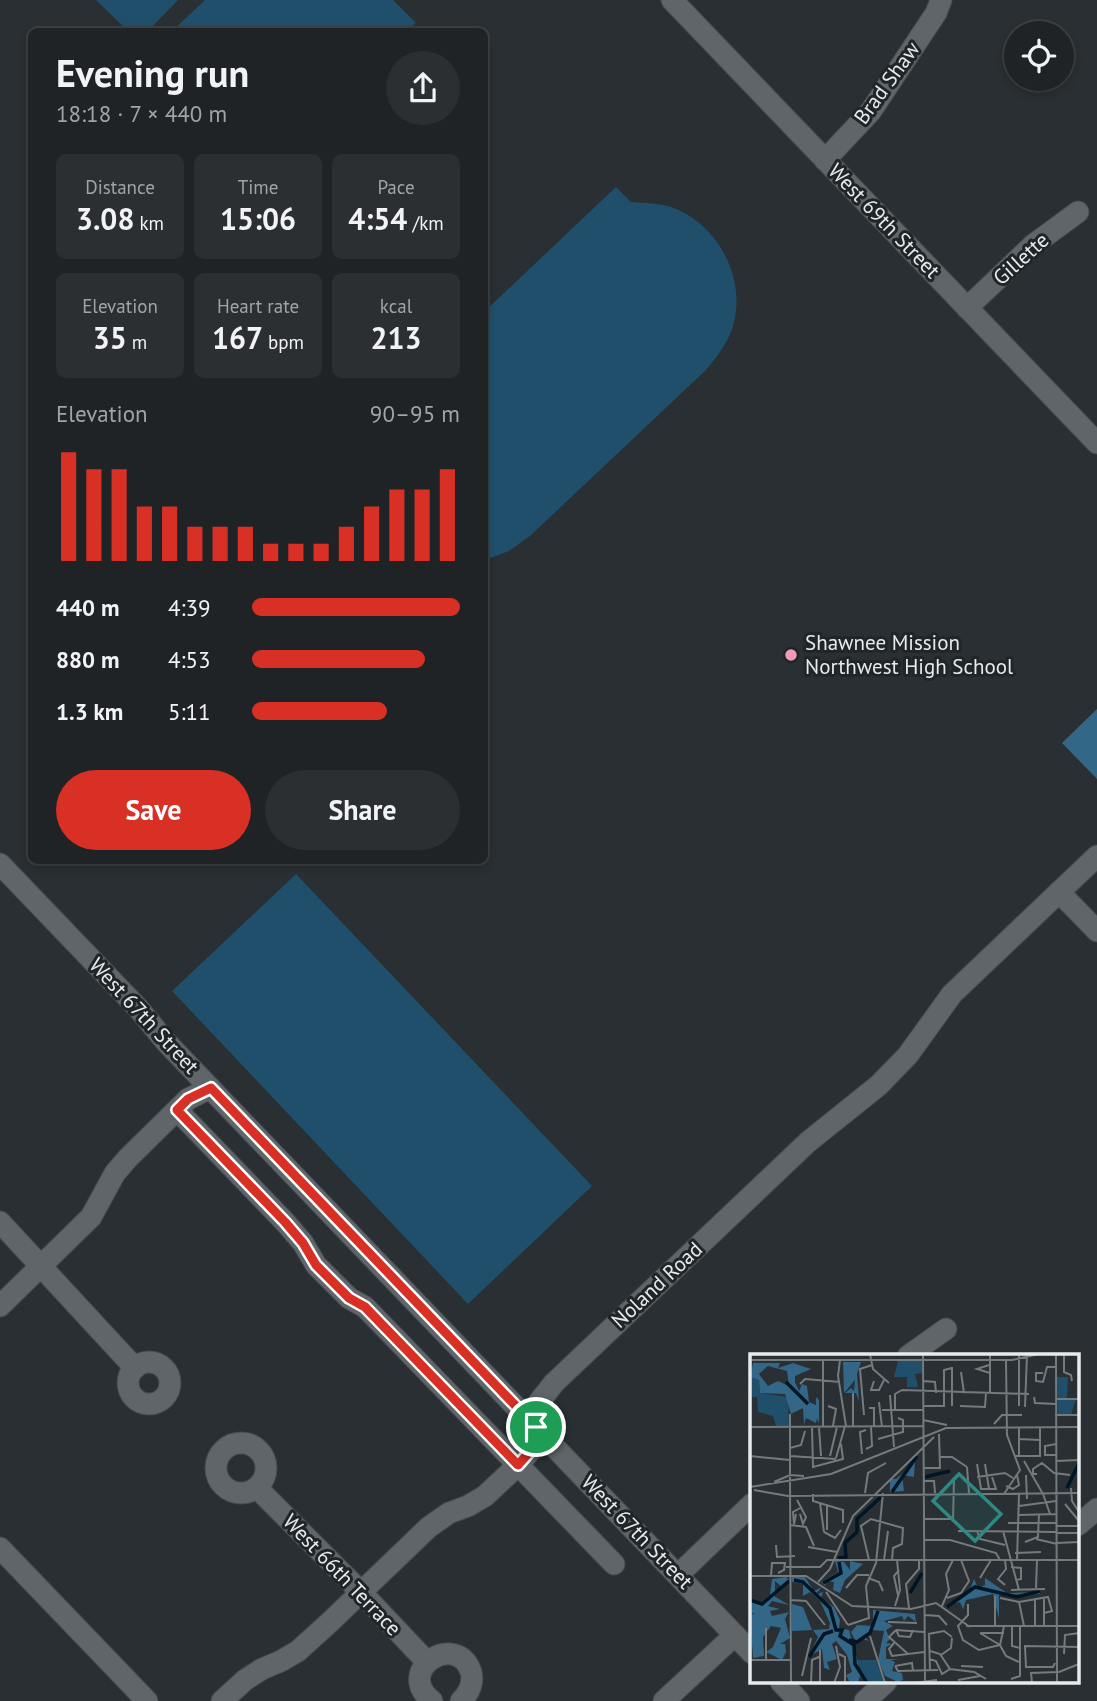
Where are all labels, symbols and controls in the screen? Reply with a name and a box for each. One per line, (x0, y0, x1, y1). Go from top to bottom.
map controls (1004, 21, 1074, 91)
button: locate (1004, 21, 1074, 91)
street label: Brad Shaw (848, 36, 926, 129)
text: Evening run (56, 48, 249, 97)
button: share (386, 51, 460, 125)
text: 18:18 · 7 × 440 m (56, 99, 227, 128)
street label: West 69th Street (823, 158, 946, 284)
text: Distance (85, 175, 155, 199)
text: Time (238, 175, 278, 199)
text: Pace (377, 175, 415, 199)
text: 3.08 (76, 199, 134, 238)
text: 15:06 (220, 199, 296, 238)
text: 4:54 (348, 199, 407, 238)
text: km (134, 211, 164, 235)
text: /km (407, 211, 444, 235)
street label: Gillette (987, 226, 1054, 291)
text: Elevation (82, 294, 158, 318)
text: Heart rate (217, 294, 299, 318)
text: kcal (380, 294, 412, 318)
text: 35 (93, 318, 127, 357)
text: 167 (212, 318, 263, 357)
text: 213 (370, 318, 422, 357)
text: m (127, 330, 147, 354)
text: bpm (263, 330, 304, 354)
text: Elevation (56, 399, 148, 428)
text: 90–95 m (370, 399, 460, 428)
text: 440 m (56, 593, 119, 622)
text: 4:39 (168, 593, 211, 622)
place label: Shawnee Mission Northwest High School (805, 629, 1013, 680)
text: 880 m (56, 645, 119, 674)
text: 4:53 (168, 645, 211, 674)
marker: Shawnee Mission Northwest High School (783, 647, 799, 663)
text: 1.3 km (56, 697, 123, 726)
text: 5:11 (168, 697, 211, 726)
button: Save (56, 770, 251, 850)
button: Share (265, 770, 460, 850)
street label: West 67th Street (84, 952, 205, 1079)
street label: Noland Road (605, 1236, 708, 1334)
inset map (750, 1354, 1080, 1684)
pin (506, 1397, 566, 1457)
icon: arrive (517, 1408, 555, 1446)
street label: West 67th Street (576, 1469, 699, 1595)
street label: West 66th Terrace (277, 1508, 407, 1641)

